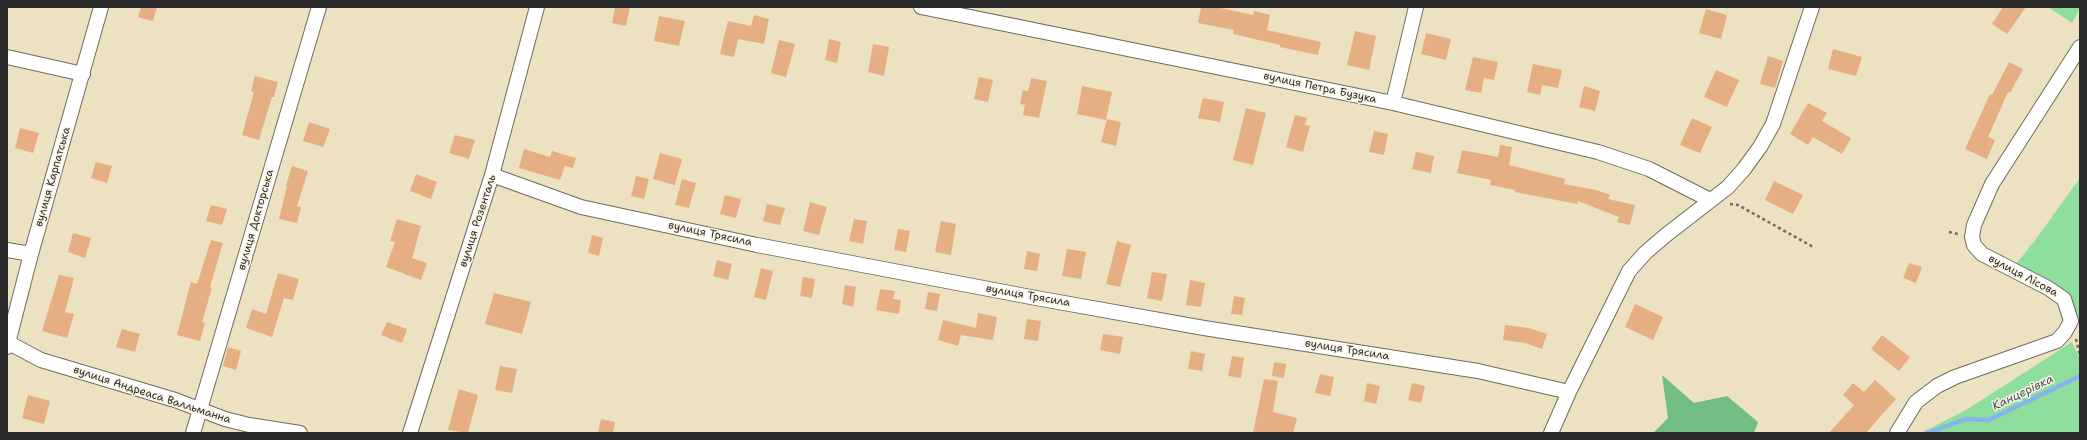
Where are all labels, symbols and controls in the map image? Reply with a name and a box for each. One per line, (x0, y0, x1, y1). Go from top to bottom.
street label: вулиця Петра Бузука (1262, 70, 1378, 106)
street label: вулиця Карпатська (32, 126, 74, 228)
street label: вулиця Докторська (235, 168, 277, 272)
street label: вулиця Розенталь (457, 173, 499, 269)
street label: вулиця Трясила (667, 219, 753, 249)
street label: вулиця Лісова (1986, 252, 2060, 300)
street label: вулиця Трясила (985, 282, 1071, 310)
street label: вулиця Трясила (1304, 337, 1390, 363)
street label: вулиця Андреаса Валльманна (72, 363, 232, 427)
water label: Канцерівка (1990, 372, 2056, 414)

